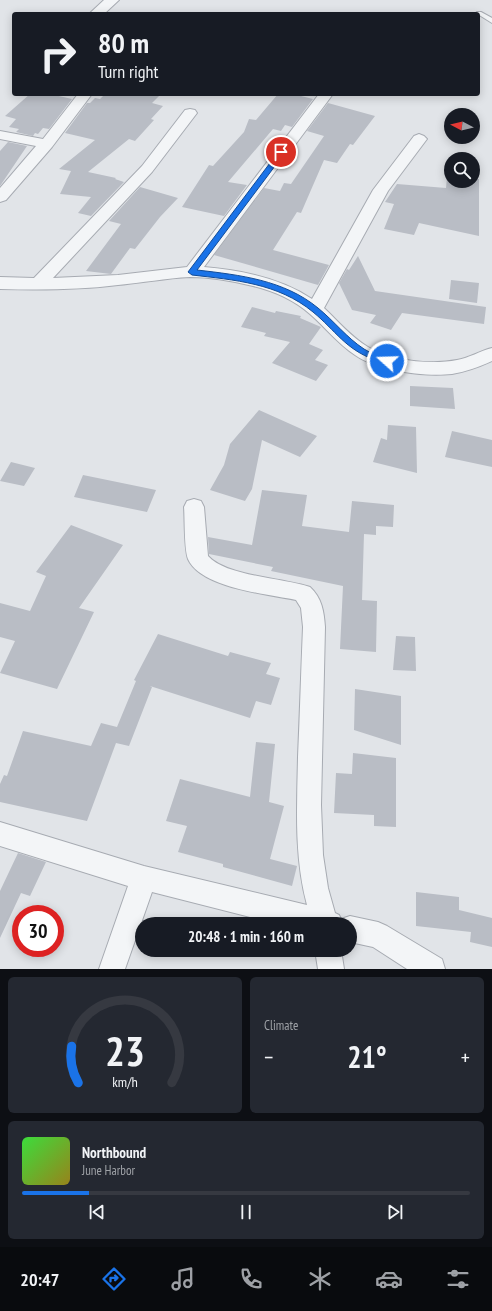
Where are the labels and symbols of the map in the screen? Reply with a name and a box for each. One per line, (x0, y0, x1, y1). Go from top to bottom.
north arrow (444, 108, 480, 144)
pin (264, 135, 298, 169)
position arrow (366, 340, 408, 382)
speed limit sign: 30 (12, 905, 64, 957)

